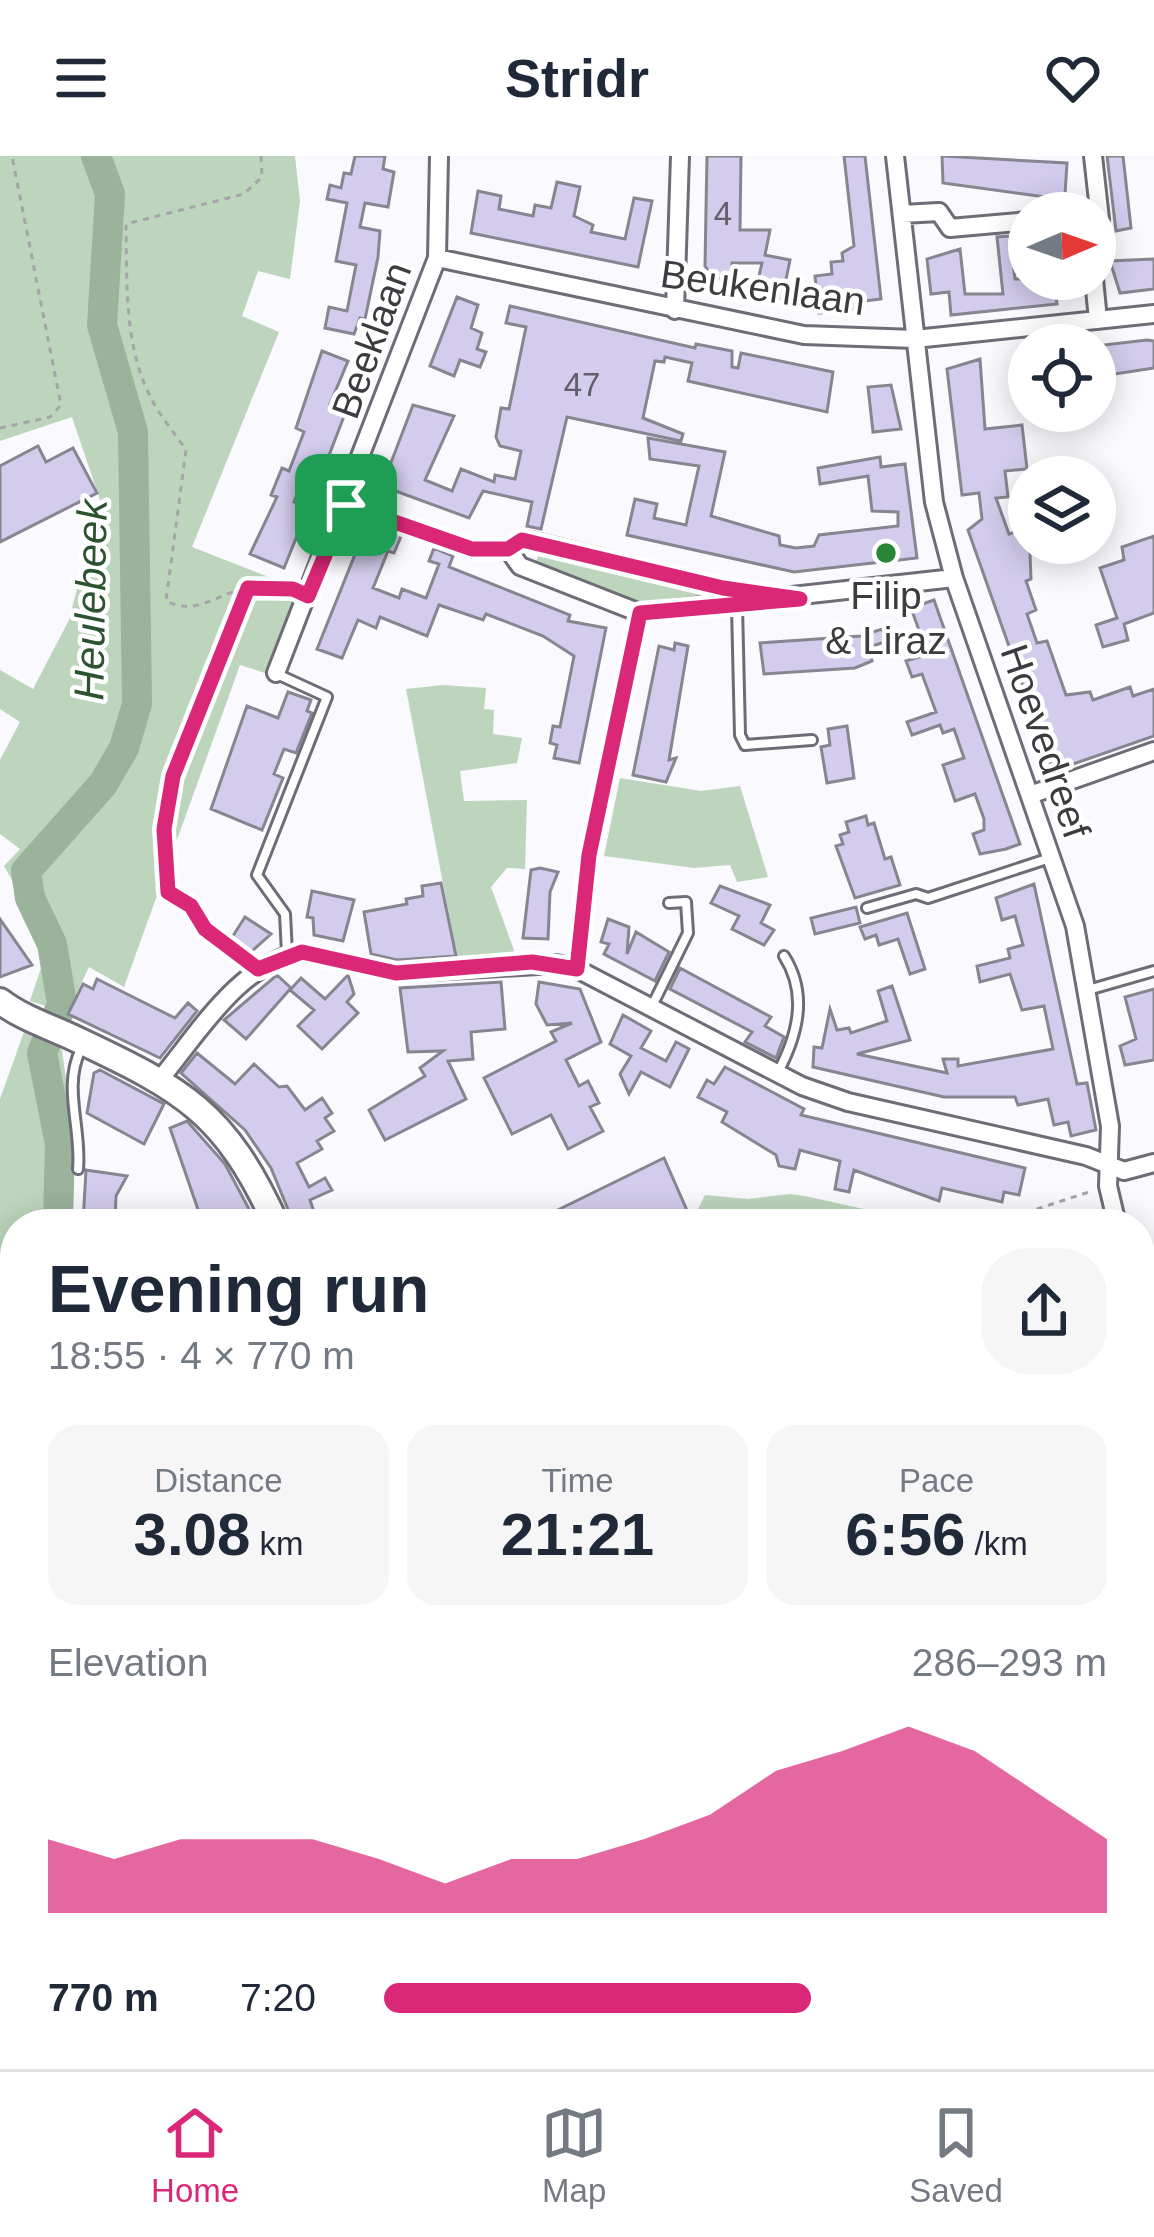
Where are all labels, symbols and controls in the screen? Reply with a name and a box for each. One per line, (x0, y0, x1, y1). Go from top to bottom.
icon: menu (48, 45, 114, 111)
icon: heart (1040, 45, 1106, 111)
text: Stridr (505, 48, 649, 108)
north arrow (1008, 192, 1116, 300)
map controls (1008, 192, 1116, 564)
house number: 4 (714, 195, 732, 232)
street label: Beukenlaan (658, 252, 868, 323)
street label: Beeklaan (323, 256, 419, 424)
button: locate (1008, 324, 1116, 432)
house number: 47 (564, 366, 600, 403)
pin (295, 454, 397, 556)
button: layers (1008, 456, 1116, 564)
icon: arrive (313, 472, 379, 538)
water label: Heulebeek (65, 497, 116, 701)
marker: Filip & Liraz (873, 540, 899, 566)
place label: Filip & Liraz (825, 574, 947, 662)
street label: Hoevedreef (992, 639, 1099, 844)
button: share (981, 1248, 1107, 1374)
text: Evening run (48, 1252, 429, 1326)
text: 18:55 · 4 × 770 m (48, 1334, 355, 1377)
text: Distance (154, 1462, 283, 1499)
text: Time (541, 1462, 614, 1499)
text: Pace (899, 1462, 974, 1499)
text: 3.08 (134, 1501, 250, 1568)
text: 21:21 (501, 1501, 654, 1568)
text: 6:56 (845, 1501, 965, 1568)
text: km (250, 1525, 303, 1562)
text: /km (965, 1525, 1028, 1562)
text: Elevation (48, 1641, 208, 1684)
text: 286–293 m (912, 1641, 1107, 1684)
text: 770 m (48, 1976, 159, 2019)
text: 7:20 (240, 1976, 316, 2019)
tab: Home (151, 2100, 239, 2210)
tab: Map (541, 2100, 607, 2210)
tab: Saved (909, 2100, 1003, 2210)

